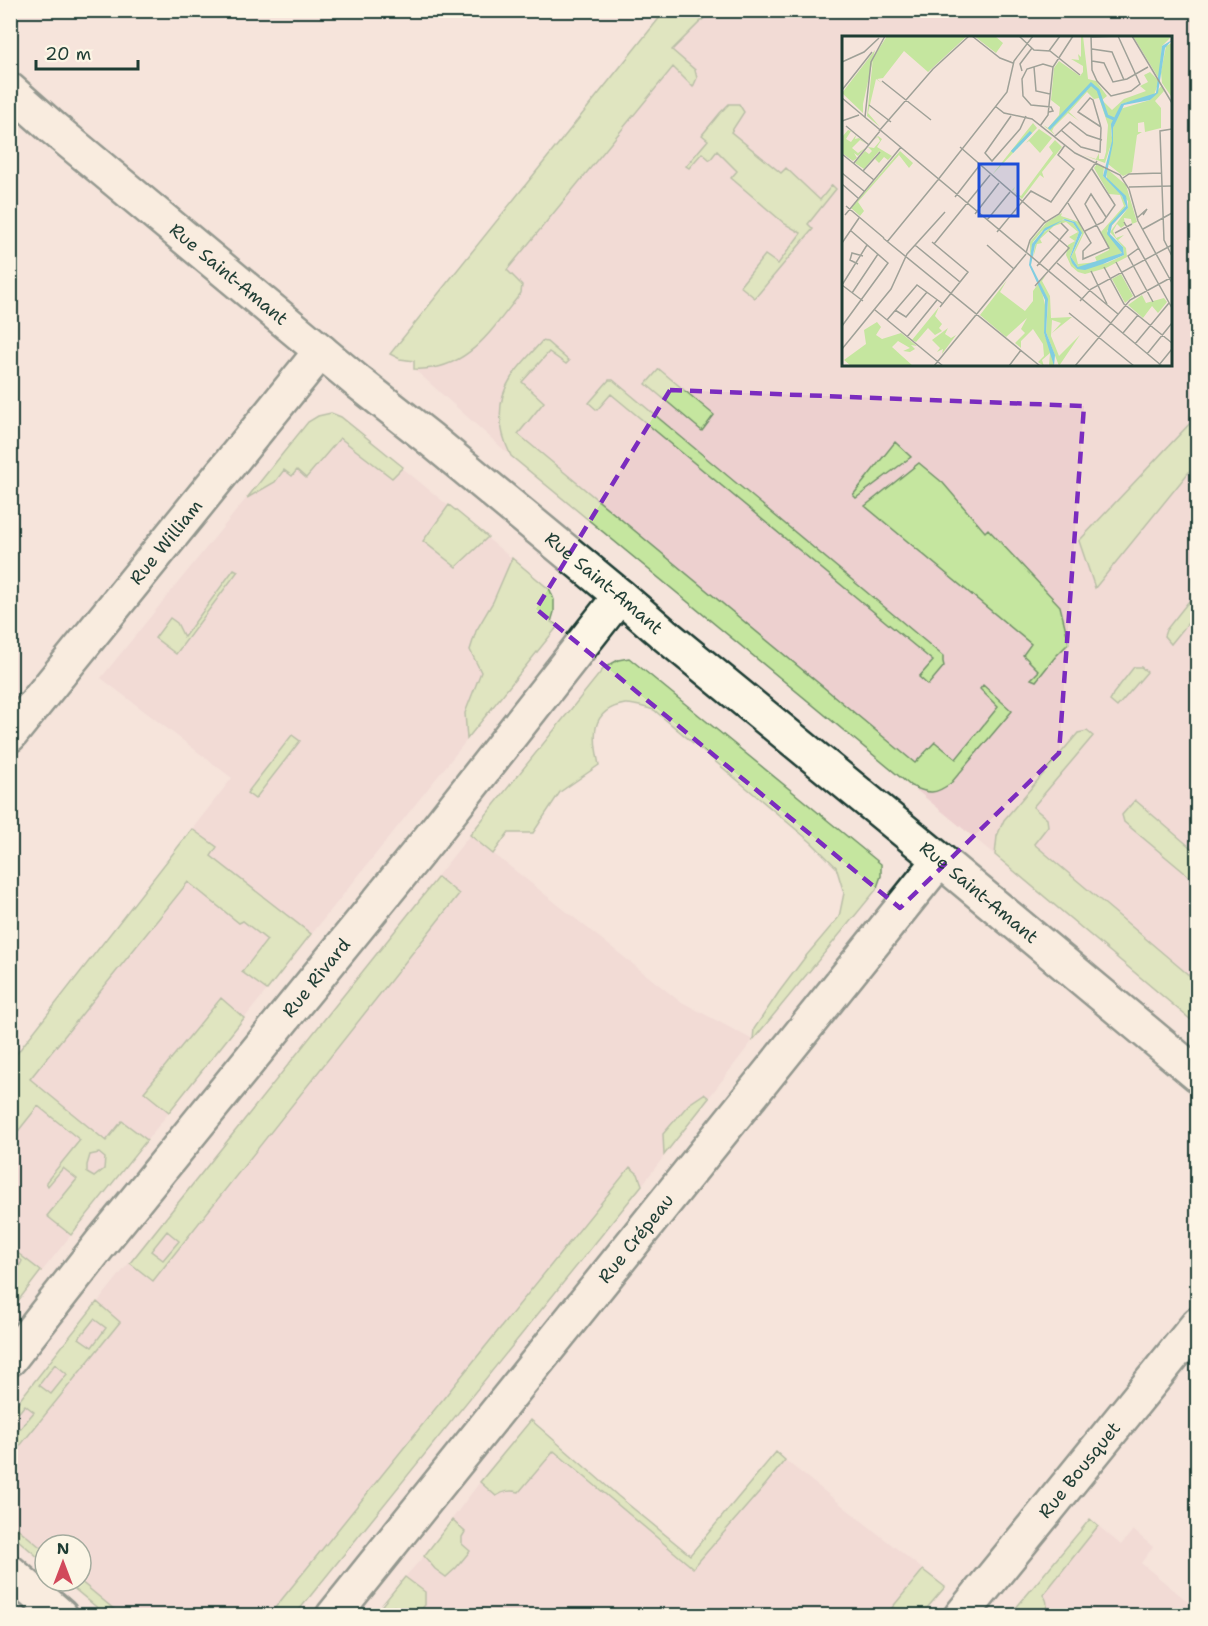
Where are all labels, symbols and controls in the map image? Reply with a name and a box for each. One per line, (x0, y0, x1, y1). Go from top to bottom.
scale bar (36, 33, 138, 71)
inset map (842, 36, 1172, 366)
text: 20 m (45, 42, 91, 66)
street label: Rue Saint-Amant (164, 218, 293, 331)
street label: Rue William (124, 495, 208, 590)
street label: Rue Saint-Amant (540, 527, 668, 640)
street label: Rue Saint-Amant (914, 836, 1043, 949)
street label: Rue Rivard (277, 933, 356, 1022)
street label: Rue Crépeau (593, 1189, 679, 1288)
street label: Rue Bousquet (1033, 1417, 1126, 1523)
north arrow (33, 1533, 93, 1593)
text: N (57, 1538, 69, 1559)

